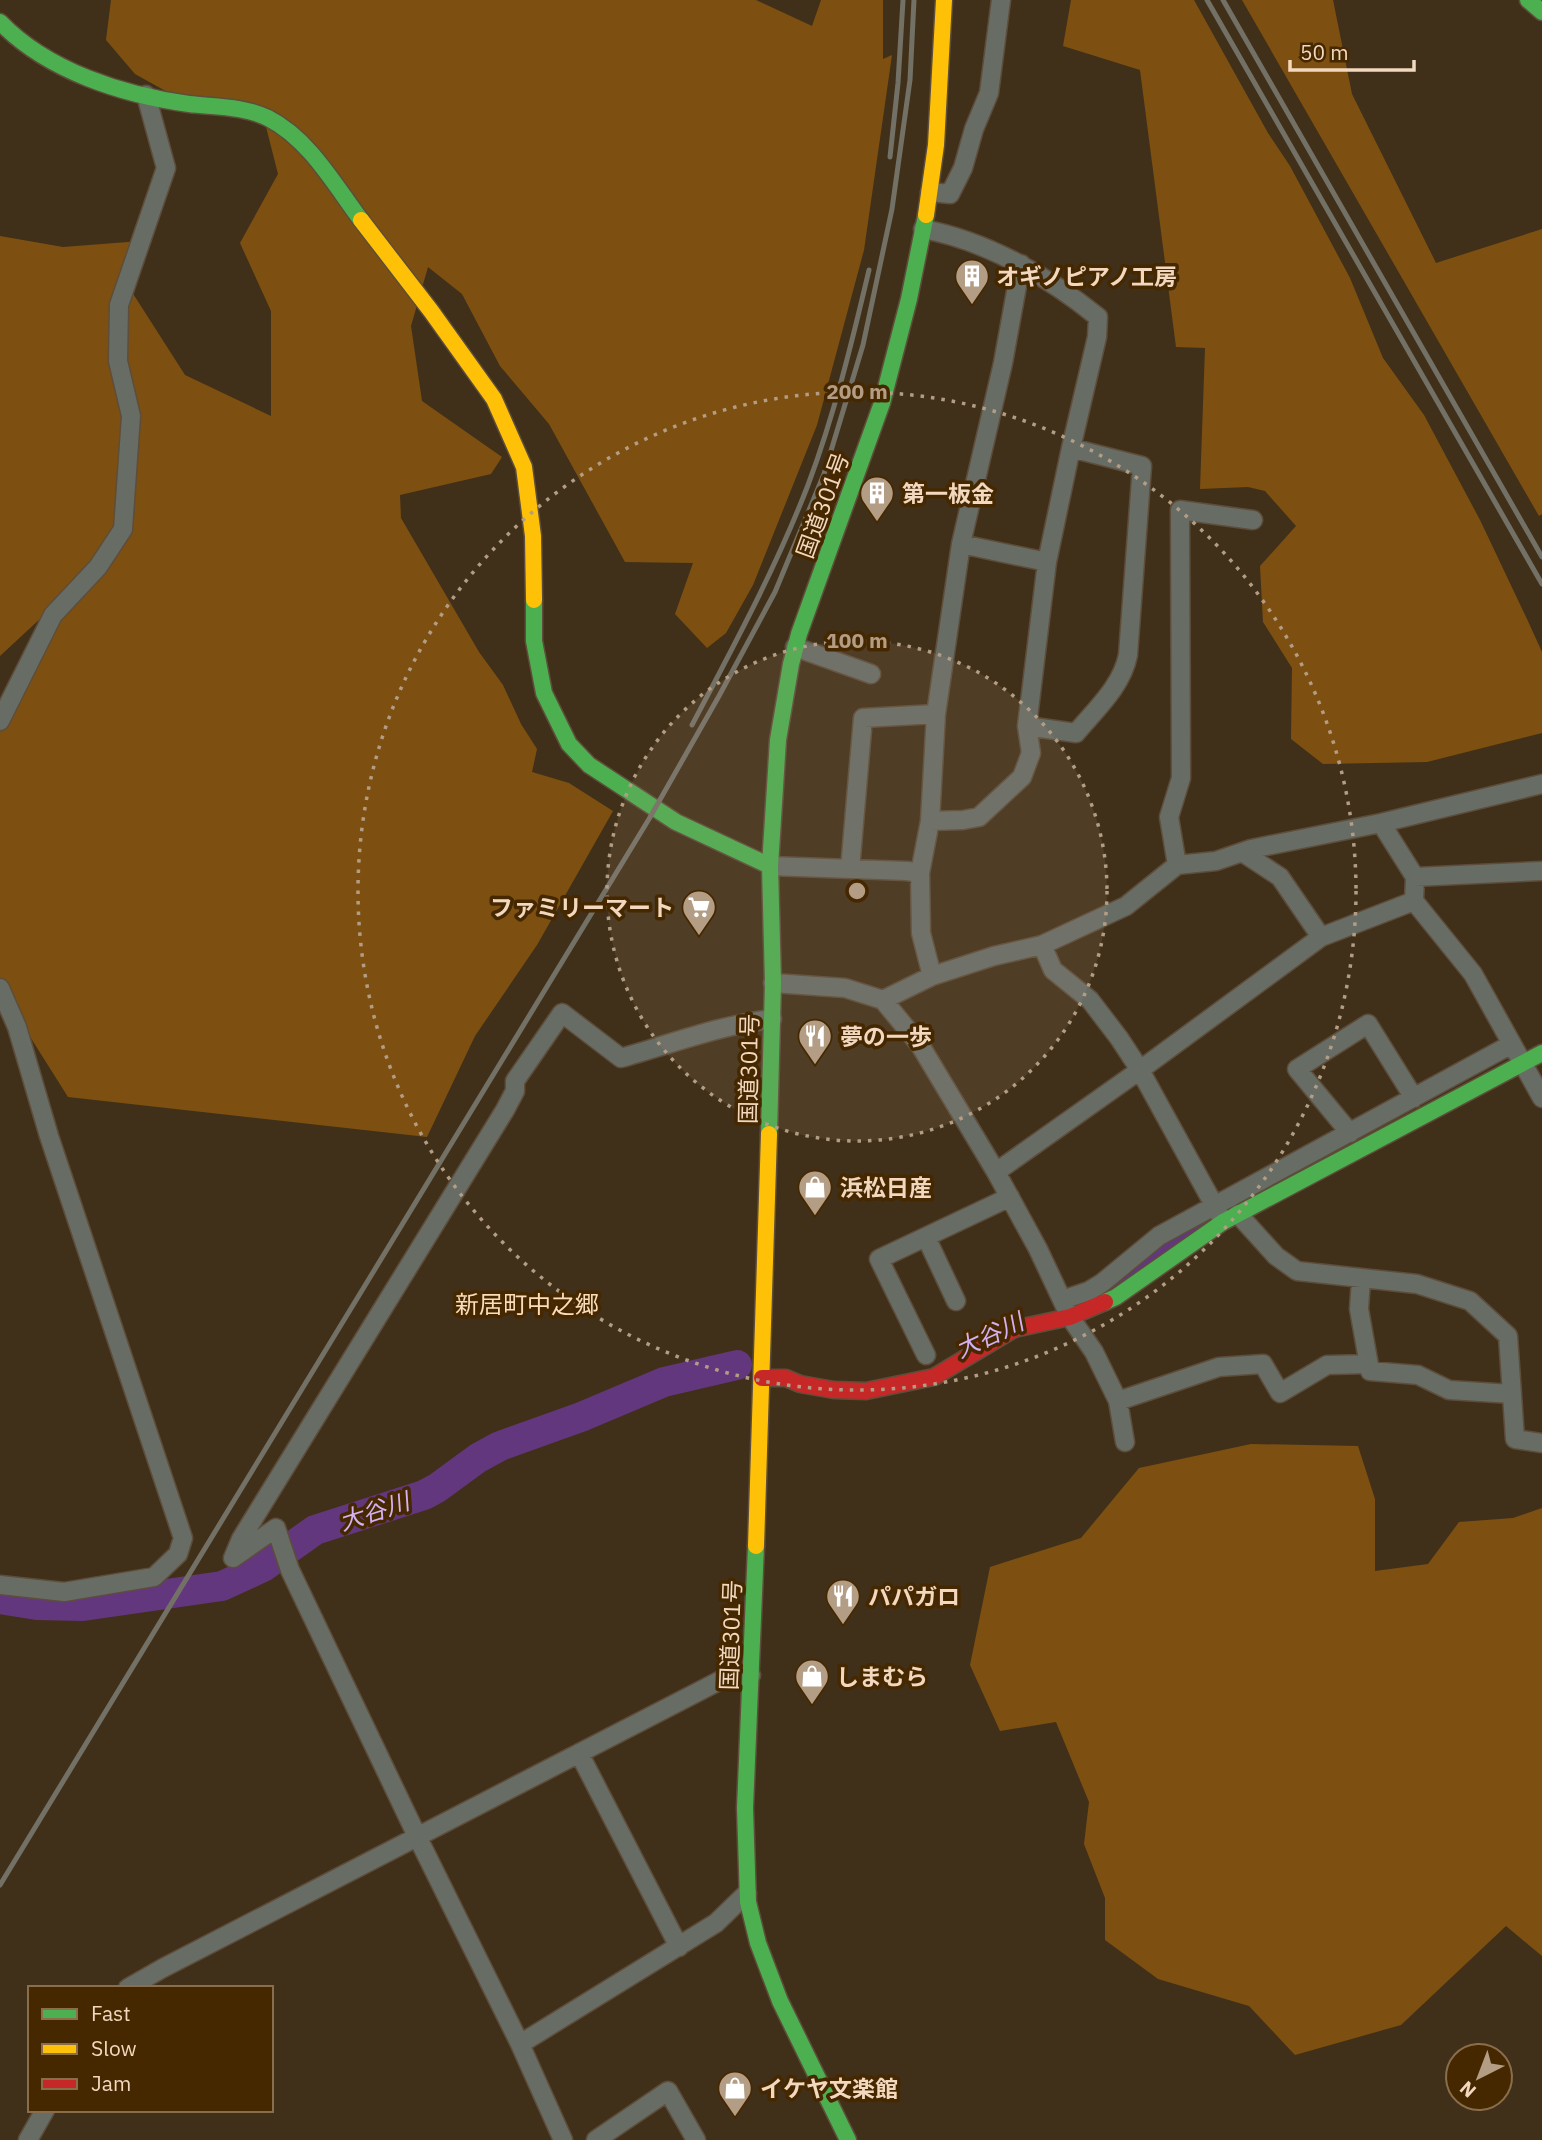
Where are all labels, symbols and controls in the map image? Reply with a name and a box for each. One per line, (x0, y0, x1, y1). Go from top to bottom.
scale bar (1290, 28, 1414, 72)
text: 50 m (1300, 38, 1349, 66)
building icon: オギノピアノ工房 (953, 257, 991, 306)
place label: オギノピアノ工房 (996, 261, 1177, 291)
text: 200 m (826, 377, 888, 405)
street label: 国道301号 (789, 448, 855, 562)
building icon: 第一板金 (858, 474, 896, 523)
place label: 第一板金 (902, 478, 994, 508)
text: 100 m (826, 626, 888, 654)
centre of rings (845, 879, 869, 903)
supermarket icon: ファミリーマート (680, 888, 718, 937)
place label: ファミリーマート (490, 892, 674, 922)
street label: 国道301号 (732, 1014, 764, 1124)
restaurant icon: 夢の一歩 (796, 1017, 834, 1066)
place label: 夢の一歩 (840, 1021, 932, 1051)
shop icon: 浜松日産 (796, 1168, 834, 1217)
place label: 浜松日産 (840, 1172, 932, 1202)
district label: 新居町中之郷 (455, 1288, 599, 1320)
water label: 大谷川 (950, 1304, 1031, 1365)
water label: 大谷川 (335, 1484, 416, 1537)
restaurant icon: パパガロ (824, 1577, 862, 1626)
street label: 国道301号 (713, 1579, 747, 1691)
place label: パパガロ (868, 1581, 960, 1611)
shop icon: しまむら (793, 1657, 831, 1706)
place label: しまむら (836, 1661, 928, 1691)
legend (28, 1986, 273, 2112)
text: Fast (91, 1999, 131, 2027)
text: Slow (91, 2034, 137, 2062)
north arrow (1444, 2042, 1514, 2112)
text: Jam (91, 2069, 131, 2097)
shop icon: イケヤ文楽館 (716, 2069, 754, 2118)
place label: イケヤ文楽館 (760, 2073, 898, 2103)
text: N (1454, 2076, 1481, 2103)

